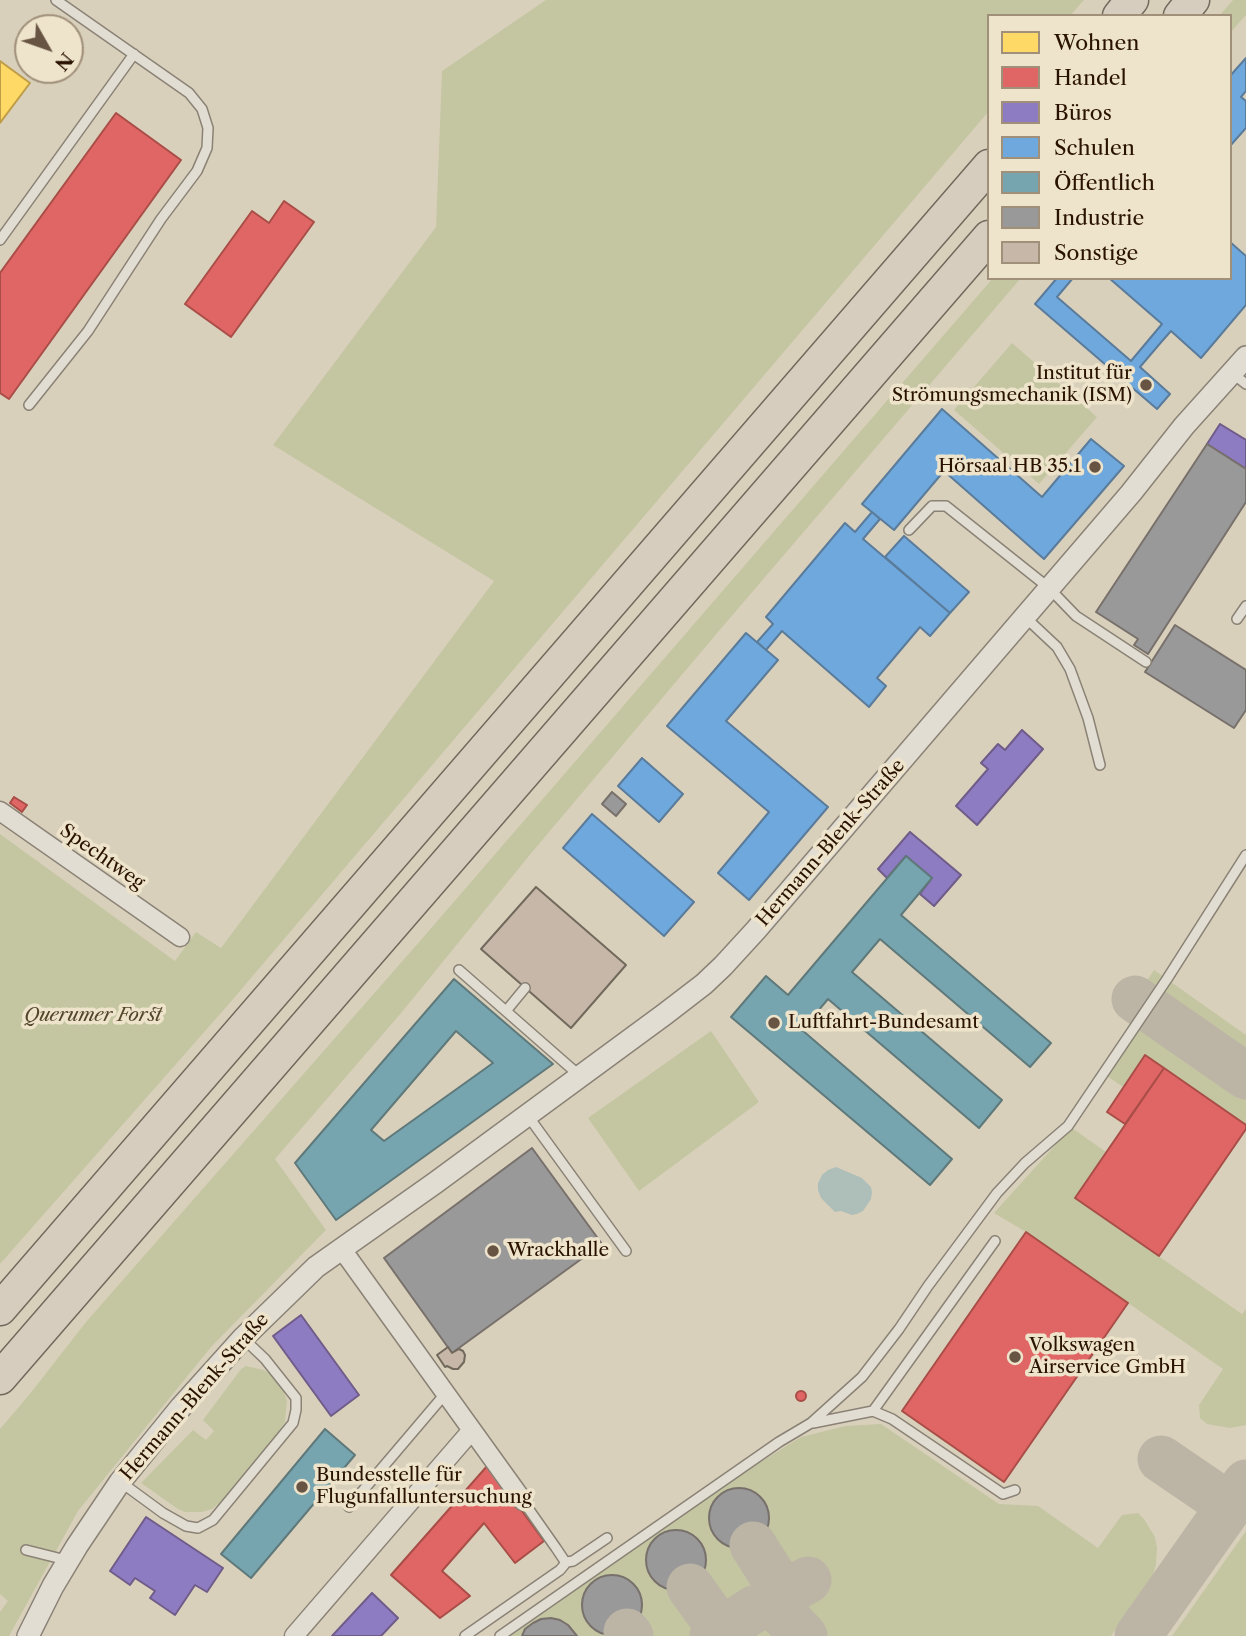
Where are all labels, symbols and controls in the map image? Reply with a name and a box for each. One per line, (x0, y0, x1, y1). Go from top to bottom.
north arrow (14, 14, 84, 84)
legend (987, 14, 1232, 280)
text: Wohnen (1054, 30, 1139, 55)
text: N (50, 48, 78, 75)
text: Handel (1054, 65, 1127, 90)
text: Büros (1054, 100, 1112, 125)
text: Schulen (1054, 135, 1135, 160)
text: Öffentlich (1054, 170, 1155, 195)
text: Industrie (1054, 205, 1144, 230)
text: Sonstige (1054, 240, 1138, 265)
place label: Institut für Strömungsmechanik (ISM) (892, 363, 1132, 407)
marker: Institut für Strömungsmechanik (ISM) (1138, 377, 1154, 393)
place label: Hörsaal HB 35.1 (938, 456, 1081, 478)
marker: Hörsaal HB 35.1 (1087, 459, 1103, 475)
street label: Hermann-Blenk-Straße (752, 755, 910, 931)
street label: Spechtweg (55, 820, 149, 894)
park label: Querumer Forst (24, 1005, 162, 1027)
place label: Luftfahrt-Bundesamt (788, 1012, 979, 1034)
marker: Luftfahrt-Bundesamt (766, 1015, 782, 1031)
place label: Wrackhalle (507, 1240, 609, 1262)
marker: Wrackhalle (485, 1243, 501, 1259)
street label: Hermann-Blenk-Straße (116, 1309, 274, 1485)
place label: Volkswagen Airservice GmbH (1029, 1335, 1186, 1379)
marker: Volkswagen Airservice GmbH (1007, 1349, 1023, 1365)
place label: Bundesstelle für Flugunfalluntersuchung (316, 1465, 532, 1509)
marker: Bundesstelle für Flugunfalluntersuchung (294, 1479, 310, 1495)

